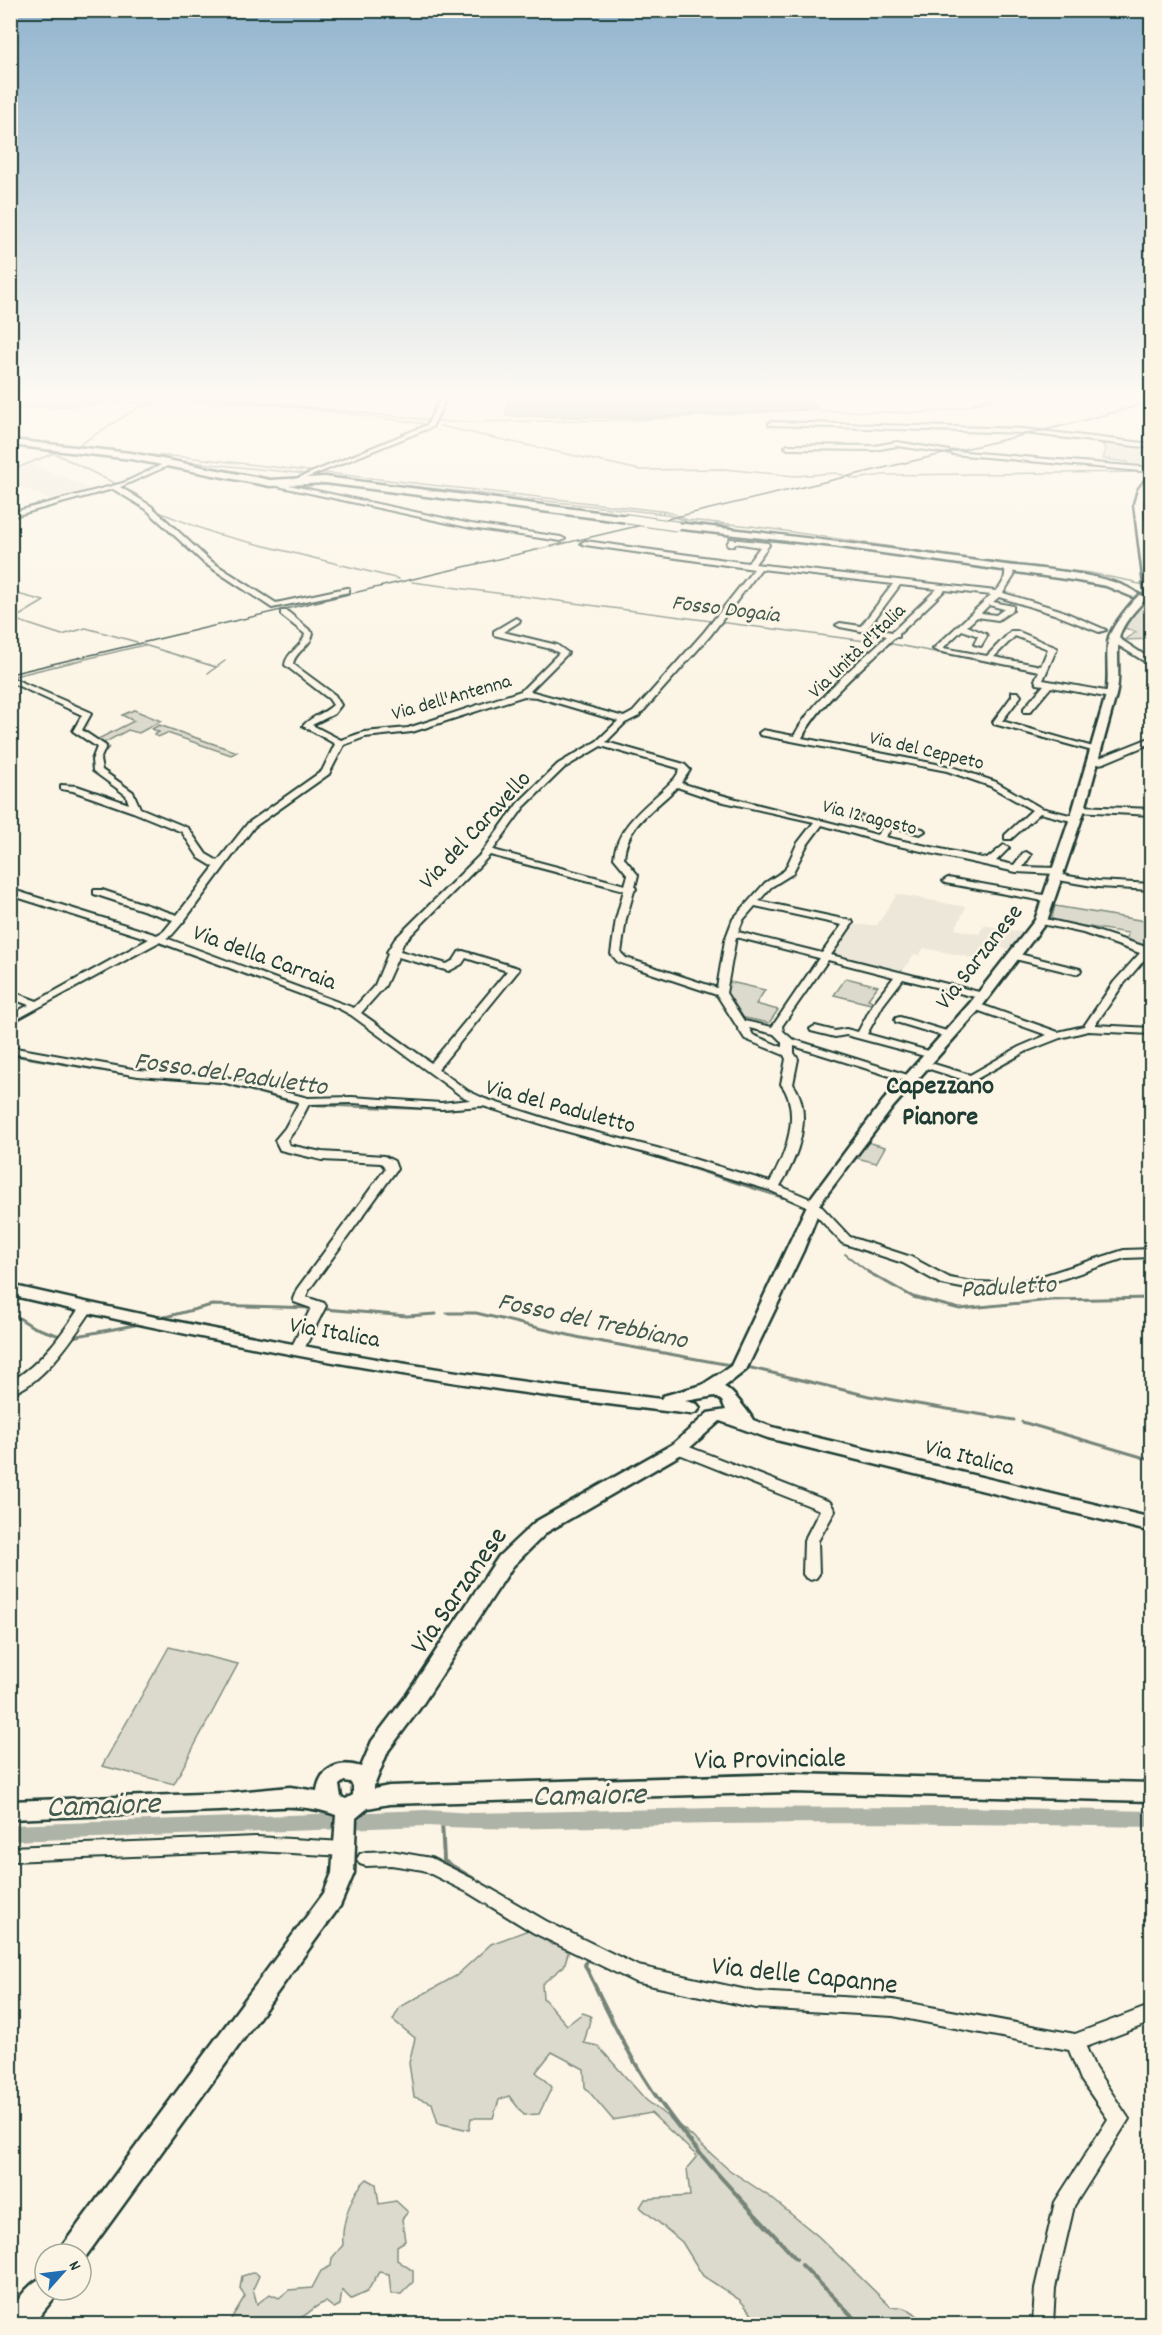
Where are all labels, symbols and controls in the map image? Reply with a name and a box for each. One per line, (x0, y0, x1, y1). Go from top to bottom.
water label: Fosso Dogaia (670, 588, 783, 633)
street label: Via Unità d'Italia (803, 598, 913, 706)
street label: Via dell'Antenna (389, 668, 515, 729)
street label: Via del Ceppeto (866, 725, 987, 779)
street label: Via del Caravello (412, 764, 540, 898)
street label: Via 12 agosto (819, 794, 920, 844)
street label: Via Sarzanese (928, 898, 1033, 1018)
street label: Via della Carraia (187, 917, 341, 1001)
water label: Fosso del Paduletto (132, 1044, 331, 1107)
district label: Capezzano Pianore (886, 1068, 994, 1138)
street label: Via del Paduletto (481, 1072, 639, 1144)
water label: Paduletto (959, 1267, 1058, 1309)
water label: Fosso del Trebbiano (494, 1284, 692, 1361)
street label: Via Italica (287, 1309, 383, 1359)
street label: Via Italica (921, 1431, 1018, 1487)
street label: Via Sarzanese (403, 1520, 520, 1664)
street label: Via Provinciale (694, 1741, 846, 1783)
water label: Camaiore (532, 1774, 648, 1822)
water label: Camaiore (45, 1783, 163, 1833)
street label: Via delle Capanne (709, 1948, 899, 2008)
north arrow (33, 2242, 93, 2302)
text: N (62, 2257, 86, 2275)

